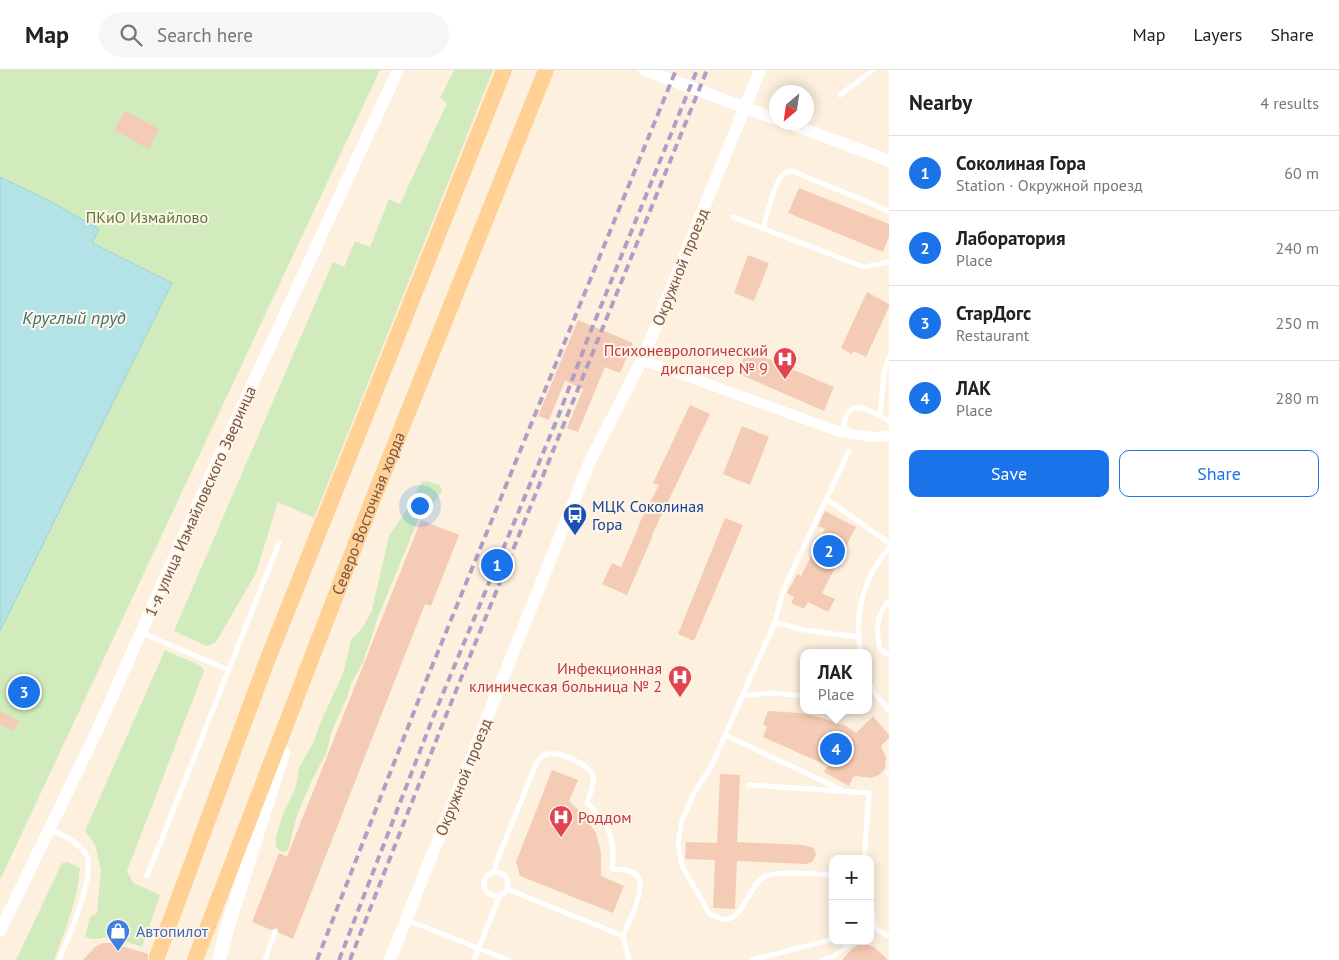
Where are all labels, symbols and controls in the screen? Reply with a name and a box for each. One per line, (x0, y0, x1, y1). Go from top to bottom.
search box (99, 12, 449, 57)
text: Map (25, 19, 69, 50)
icon: search (117, 21, 145, 49)
text: Search here (157, 23, 253, 47)
text: Map (1133, 23, 1165, 46)
text: Layers (1193, 23, 1242, 46)
text: Share (1270, 23, 1314, 46)
north arrow (769, 85, 814, 130)
text: Nearby (909, 89, 972, 116)
text: 4 results (1260, 93, 1319, 113)
text: Соколиная Гора (956, 151, 1086, 175)
text: 1 (920, 163, 930, 183)
text: 60 m (1284, 163, 1319, 183)
text: Station · Окружной проезд (956, 175, 1143, 195)
street label: Окружной проезд (647, 205, 713, 329)
park label: ПКиО Измайлово (86, 207, 208, 227)
text: Лаборатория (956, 226, 1066, 250)
text: 2 (920, 238, 930, 258)
text: 240 m (1276, 238, 1319, 258)
text: Place (956, 250, 993, 270)
text: СтарДогс (956, 301, 1031, 325)
water label: Круглый пруд (22, 306, 126, 329)
text: 3 (920, 313, 930, 333)
text: 250 m (1276, 313, 1319, 333)
text: Restaurant (956, 325, 1029, 345)
place label: Психоневрологический диспансер № 9 (604, 340, 768, 378)
hospital icon: Психоневрологический диспансер № 9 (772, 346, 798, 380)
text: ЛАК (956, 376, 991, 400)
street label: 1-я улица Измайловского Зверинца (140, 383, 260, 619)
text: 4 (920, 388, 930, 408)
text: 280 m (1276, 388, 1319, 408)
text: Place (956, 400, 993, 420)
street label: Северо-Восточная хорда (327, 429, 409, 598)
button: Save (909, 450, 1109, 497)
button: Share (1119, 450, 1319, 497)
your location (407, 493, 433, 519)
place label: МЦК Соколиная Гора (592, 496, 704, 534)
bus stop icon: МЦК Соколиная Гора (562, 502, 588, 536)
pin: 2 (813, 532, 845, 570)
pin: 1 (481, 546, 513, 584)
popup (800, 649, 872, 714)
place label: Инфекционная клиническая больница № 2 (469, 658, 662, 696)
text: ЛАК (818, 660, 853, 684)
hospital icon: Инфекционная клиническая больница № 2 (667, 664, 693, 698)
pin: 3 (8, 673, 40, 711)
text: Place (818, 684, 854, 704)
street label: Окружной проезд (430, 715, 496, 839)
pin: 4 (820, 730, 852, 768)
hospital icon: Роддом (548, 804, 574, 838)
place label: Роддом (578, 807, 632, 827)
map controls (829, 855, 874, 945)
button: + (829, 855, 874, 900)
button: − (829, 900, 874, 945)
shop icon: Автопилот (105, 918, 131, 952)
place label: Автопилот (136, 921, 209, 941)

